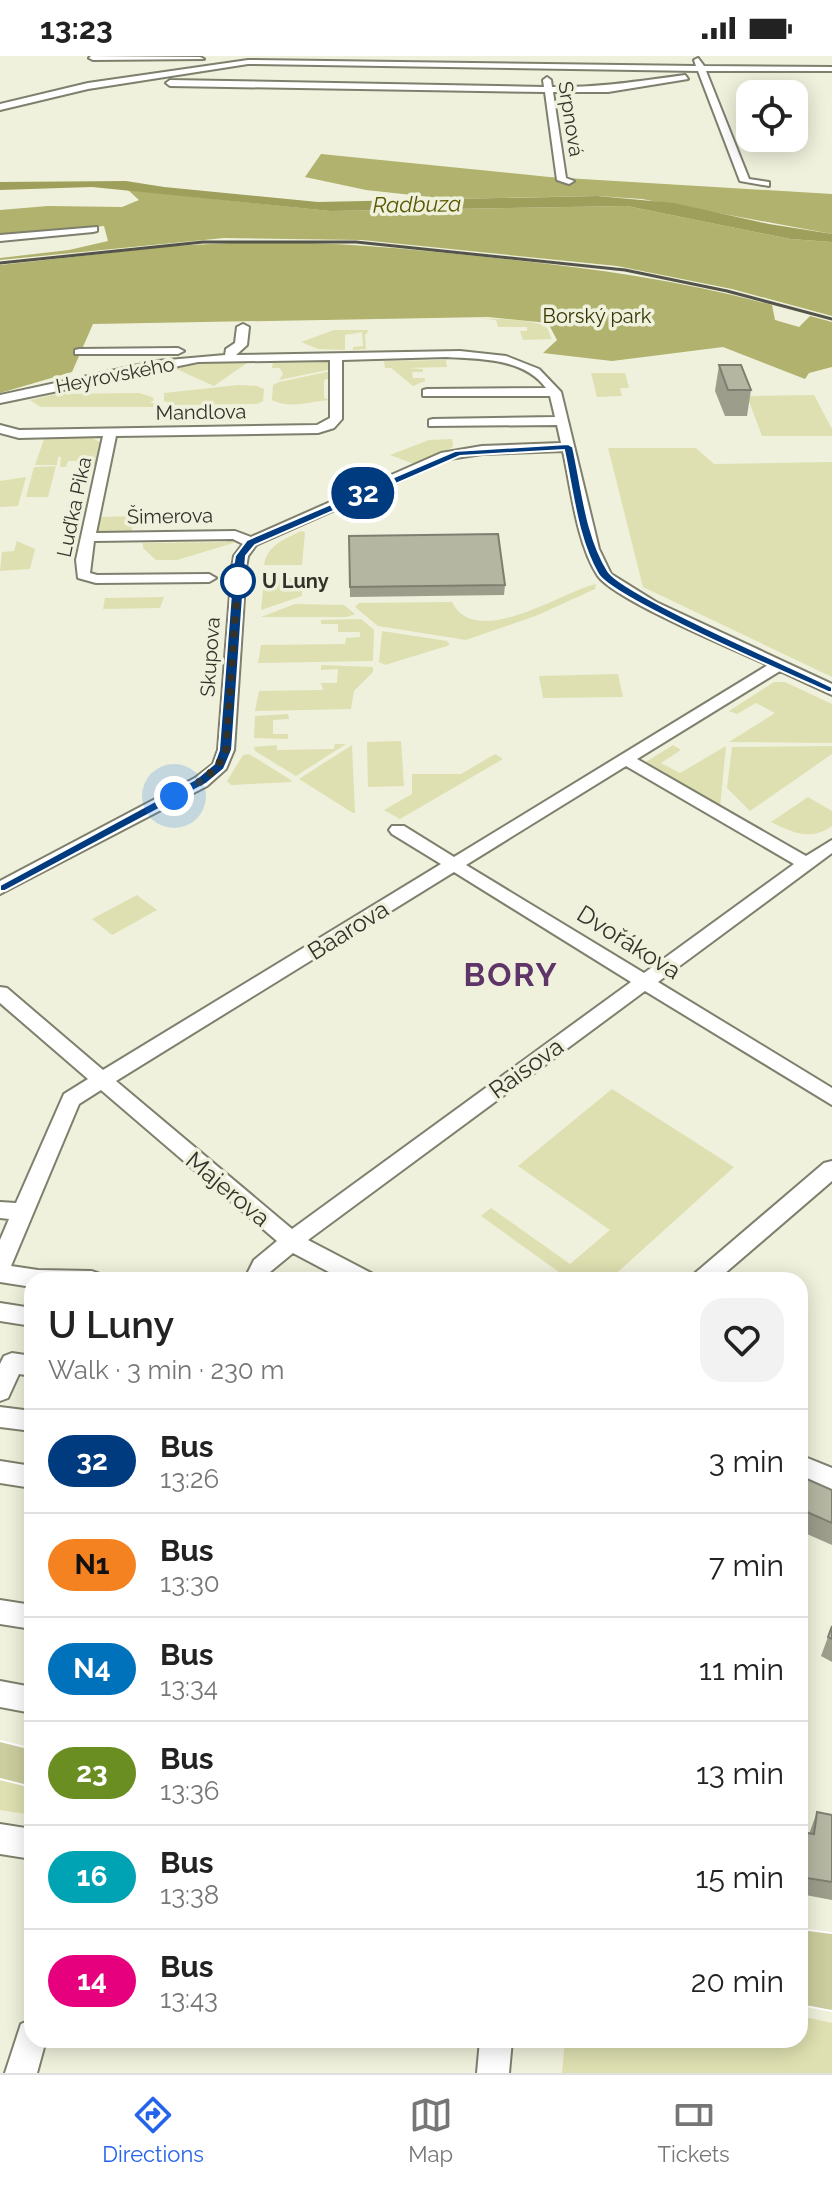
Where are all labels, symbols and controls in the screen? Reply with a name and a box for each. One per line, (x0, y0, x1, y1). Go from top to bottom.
text: 13:23 (40, 11, 113, 46)
street label: Srpnová (553, 80, 589, 158)
map controls (736, 80, 808, 152)
button: locate (736, 80, 808, 152)
water label: Radbuza (372, 190, 462, 218)
park label: Borský park (543, 304, 652, 328)
street label: Heyrovského (54, 352, 177, 398)
street label: Mandlova (155, 399, 247, 425)
street label: Luďka Pika (52, 455, 96, 559)
line badge: 32 (327, 467, 399, 519)
text: 32 (347, 476, 379, 509)
street label: Šimerova (127, 502, 213, 529)
marker: U Luny (221, 564, 255, 598)
place label: U Luny (262, 569, 329, 593)
street label: Skupova (195, 616, 225, 698)
your location (154, 776, 194, 816)
street label: Baarova (302, 894, 394, 966)
street label: Dvořákova (572, 899, 686, 985)
district label: BORY (463, 956, 559, 993)
street label: Raisova (483, 1031, 569, 1105)
street label: Majerova (180, 1145, 276, 1233)
button: heart (700, 1298, 784, 1382)
text: U Luny (48, 1302, 174, 1347)
text: Walk · 3 min · 230 m (48, 1355, 284, 1385)
text: Bus (160, 1429, 214, 1464)
text: 32 (76, 1444, 108, 1477)
text: 3 min (709, 1444, 784, 1479)
text: 13:26 (160, 1464, 219, 1494)
text: Bus (160, 1533, 214, 1568)
text: N1 (74, 1548, 110, 1581)
text: 7 min (709, 1548, 784, 1583)
text: 13:30 (160, 1568, 220, 1598)
text: Bus (160, 1637, 214, 1672)
text: N4 (73, 1652, 111, 1685)
text: 11 min (699, 1652, 784, 1687)
text: 13:34 (160, 1672, 218, 1702)
text: Bus (160, 1741, 214, 1776)
text: 23 (76, 1756, 108, 1789)
text: 13 min (696, 1756, 784, 1791)
text: 13:36 (160, 1776, 219, 1806)
text: Bus (160, 1845, 214, 1880)
text: 16 (77, 1860, 107, 1893)
text: 15 min (696, 1860, 784, 1895)
text: 13:38 (160, 1880, 219, 1910)
text: Bus (160, 1949, 214, 1984)
text: 14 (77, 1964, 107, 1997)
text: 20 min (691, 1964, 784, 1999)
text: 13:43 (160, 1984, 218, 2014)
tab: Directions (102, 2093, 204, 2167)
tab: Map (408, 2093, 453, 2167)
tab: Tickets (658, 2093, 730, 2167)

